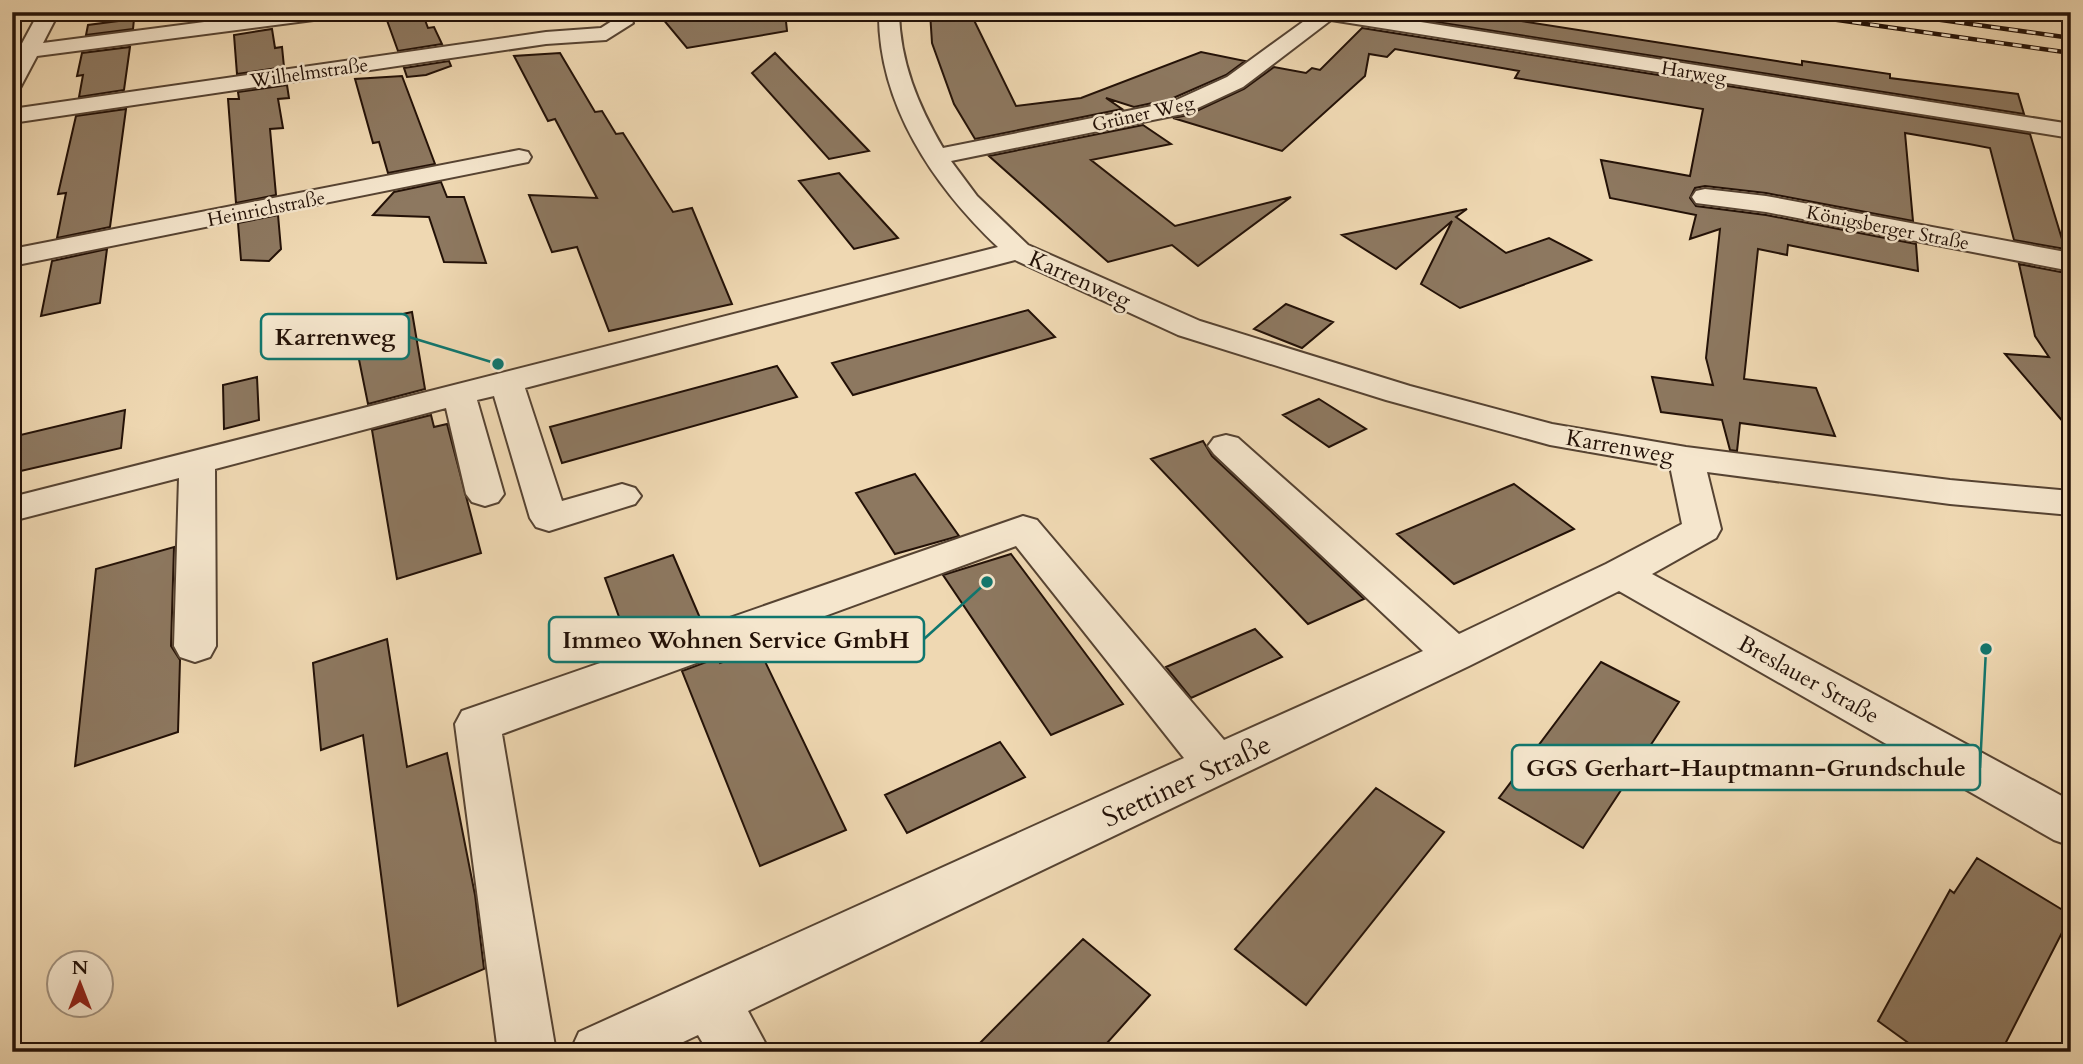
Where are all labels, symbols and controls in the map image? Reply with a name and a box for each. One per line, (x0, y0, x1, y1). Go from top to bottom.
street label: Wilhelmstraße (248, 52, 370, 94)
street label: Harweg (1659, 55, 1729, 91)
street label: Grüner Weg (1090, 90, 1197, 138)
street label: Heinrichstraße (205, 185, 327, 233)
street label: Königsberger Straße (1804, 199, 1971, 257)
street label: Karrenweg (1024, 243, 1136, 316)
callout: Karrenweg (261, 314, 409, 359)
text: Karrenweg (275, 321, 396, 354)
street label: Karrenweg (1563, 422, 1676, 471)
callout: Immeo Wohnen Service GmbH (549, 617, 924, 662)
text: Immeo Wohnen Service GmbH (562, 624, 910, 657)
street label: Breslauer Straße (1733, 628, 1885, 731)
street label: Stettiner Straße (1096, 725, 1277, 837)
callout: GGS Gerhart-Hauptmann-Grundschule (1512, 745, 1980, 790)
text: GGS Gerhart-Hauptmann-Grundschule (1526, 752, 1966, 785)
north arrow (46, 948, 116, 1018)
text: N (72, 955, 89, 981)

